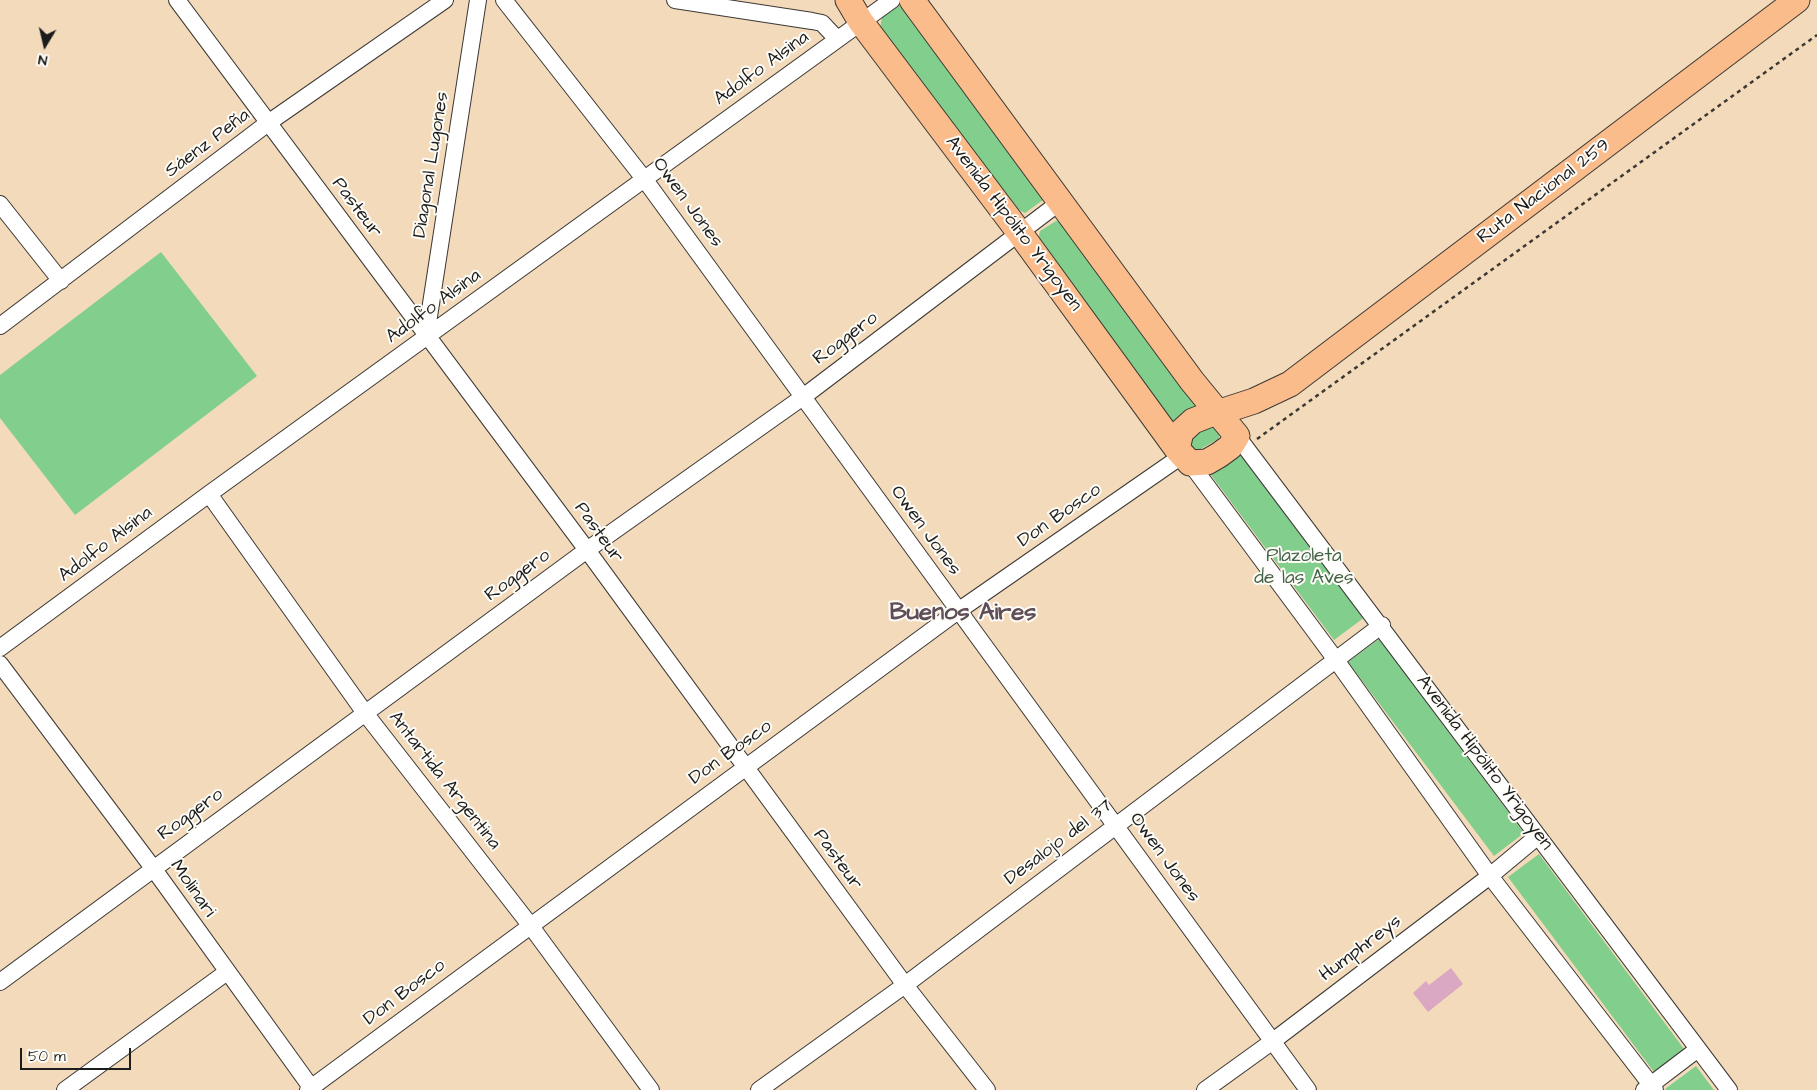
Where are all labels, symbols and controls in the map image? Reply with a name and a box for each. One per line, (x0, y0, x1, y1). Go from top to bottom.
north arrow (20, 20, 70, 70)
street label: Adolfo Alsina (710, 27, 814, 111)
text: N (37, 49, 49, 70)
street label: Diagonal Lugones (409, 90, 455, 240)
street label: Sáenz Peña (161, 105, 255, 183)
street label: Avenida Hipólito Yrigoyen (940, 132, 1086, 316)
street label: Ruta Nacional 259 (1473, 135, 1615, 249)
street label: Owen Jones (647, 154, 727, 252)
street label: Pasteur (326, 173, 386, 243)
street label: Adolfo Alsina (382, 265, 486, 349)
street label: Roggero (809, 307, 883, 371)
street label: Don Bosco (1014, 479, 1106, 553)
street label: Owen Jones (885, 482, 965, 580)
street label: Pasteur (568, 498, 628, 568)
street label: Adolfo Alsina (54, 502, 158, 588)
street label: Roggero (481, 545, 555, 607)
park label: Plazoleta de las Aves (1254, 546, 1354, 590)
district label: Buenos Aires (890, 600, 1036, 628)
street label: Avenida Hipólito Yrigoyen (1411, 671, 1557, 855)
street label: Antartida Argentina (383, 707, 505, 855)
street label: Don Bosco (685, 715, 777, 791)
street label: Roggero (154, 784, 228, 846)
street label: Desalojo del 37 (1001, 795, 1117, 891)
street label: Owen Jones (1124, 809, 1204, 907)
street label: Pasteur (807, 825, 867, 895)
street label: Molinari (164, 856, 220, 922)
street label: Humphreys (1316, 911, 1406, 987)
street label: Don Bosco (360, 955, 450, 1031)
scale bar (22, 1038, 134, 1070)
text: 50 m (28, 1046, 66, 1067)

